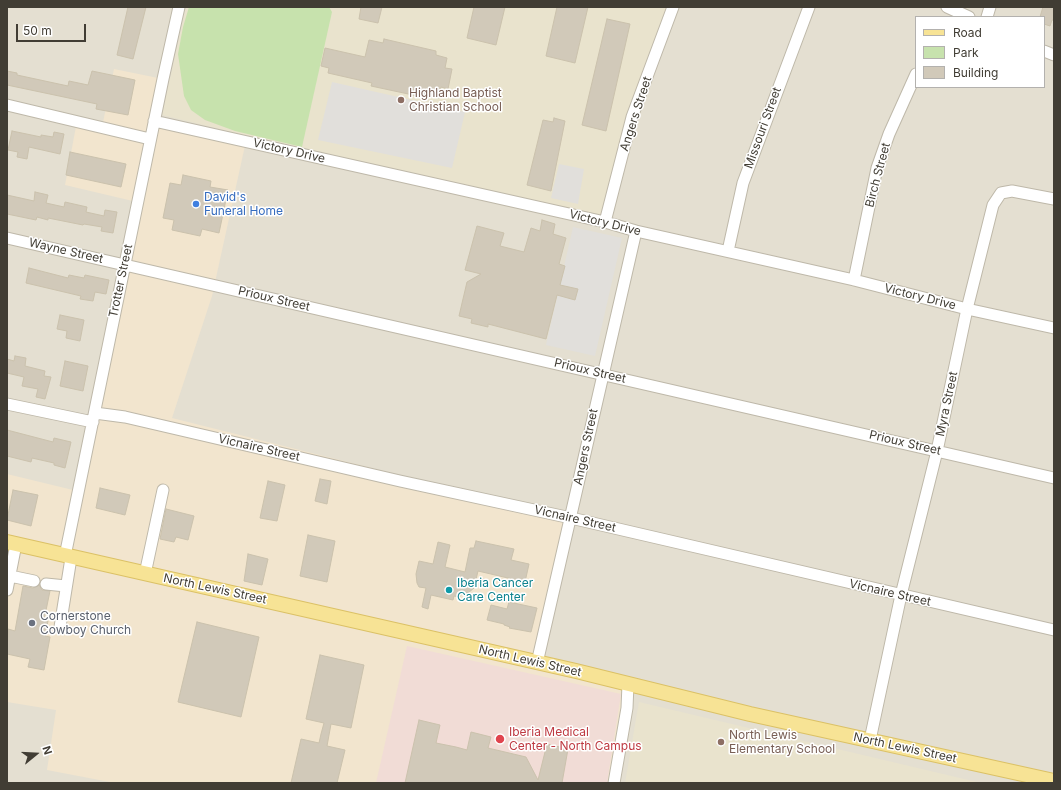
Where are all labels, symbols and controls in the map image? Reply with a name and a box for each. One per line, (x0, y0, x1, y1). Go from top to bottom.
scale bar (18, 16, 88, 42)
legend (915, 16, 1045, 88)
text: 50 m (23, 23, 52, 38)
text: Road (953, 25, 982, 40)
text: Park (953, 45, 979, 60)
text: Building (953, 65, 998, 80)
street label: Angers Street (617, 75, 655, 153)
street label: Missouri Street (742, 85, 784, 171)
place label: Highland Baptist Christian School (409, 86, 502, 114)
marker: Highland Baptist Christian School (396, 95, 406, 105)
street label: Victory Drive (252, 136, 326, 166)
street label: Birch Street (862, 141, 894, 209)
place label: David's Funeral Home (204, 190, 283, 218)
marker: David's Funeral Home (191, 199, 201, 209)
street label: Victory Drive (568, 207, 642, 239)
street label: Wayne Street (27, 235, 105, 267)
street label: Trotter Street (106, 243, 136, 319)
street label: Victory Drive (883, 281, 957, 313)
street label: Prioux Street (237, 284, 311, 314)
street label: Prioux Street (553, 356, 627, 386)
street label: Myra Street (933, 370, 961, 438)
street label: Angers Street (571, 407, 601, 487)
street label: Prioux Street (868, 428, 942, 458)
street label: Vicnaire Street (217, 432, 301, 464)
street label: Vicnaire Street (533, 503, 617, 535)
street label: North Lewis Street (162, 571, 268, 607)
place label: Iberia Cancer Care Center (457, 576, 533, 604)
street label: Vicnaire Street (848, 577, 932, 609)
marker: Iberia Cancer Care Center (444, 585, 454, 595)
place label: Cornerstone Cowboy Church (40, 609, 131, 637)
marker: Cornerstone Cowboy Church (27, 618, 37, 628)
street label: North Lewis Street (477, 642, 583, 680)
place label: Iberia Medical Center - North Campus (509, 725, 642, 753)
place label: North Lewis Elementary School (729, 728, 835, 756)
street label: North Lewis Street (852, 730, 958, 766)
marker: Iberia Medical Center - North Campus (494, 733, 506, 745)
north arrow (16, 734, 56, 774)
marker: North Lewis Elementary School (716, 737, 726, 747)
text: N (39, 744, 55, 756)

